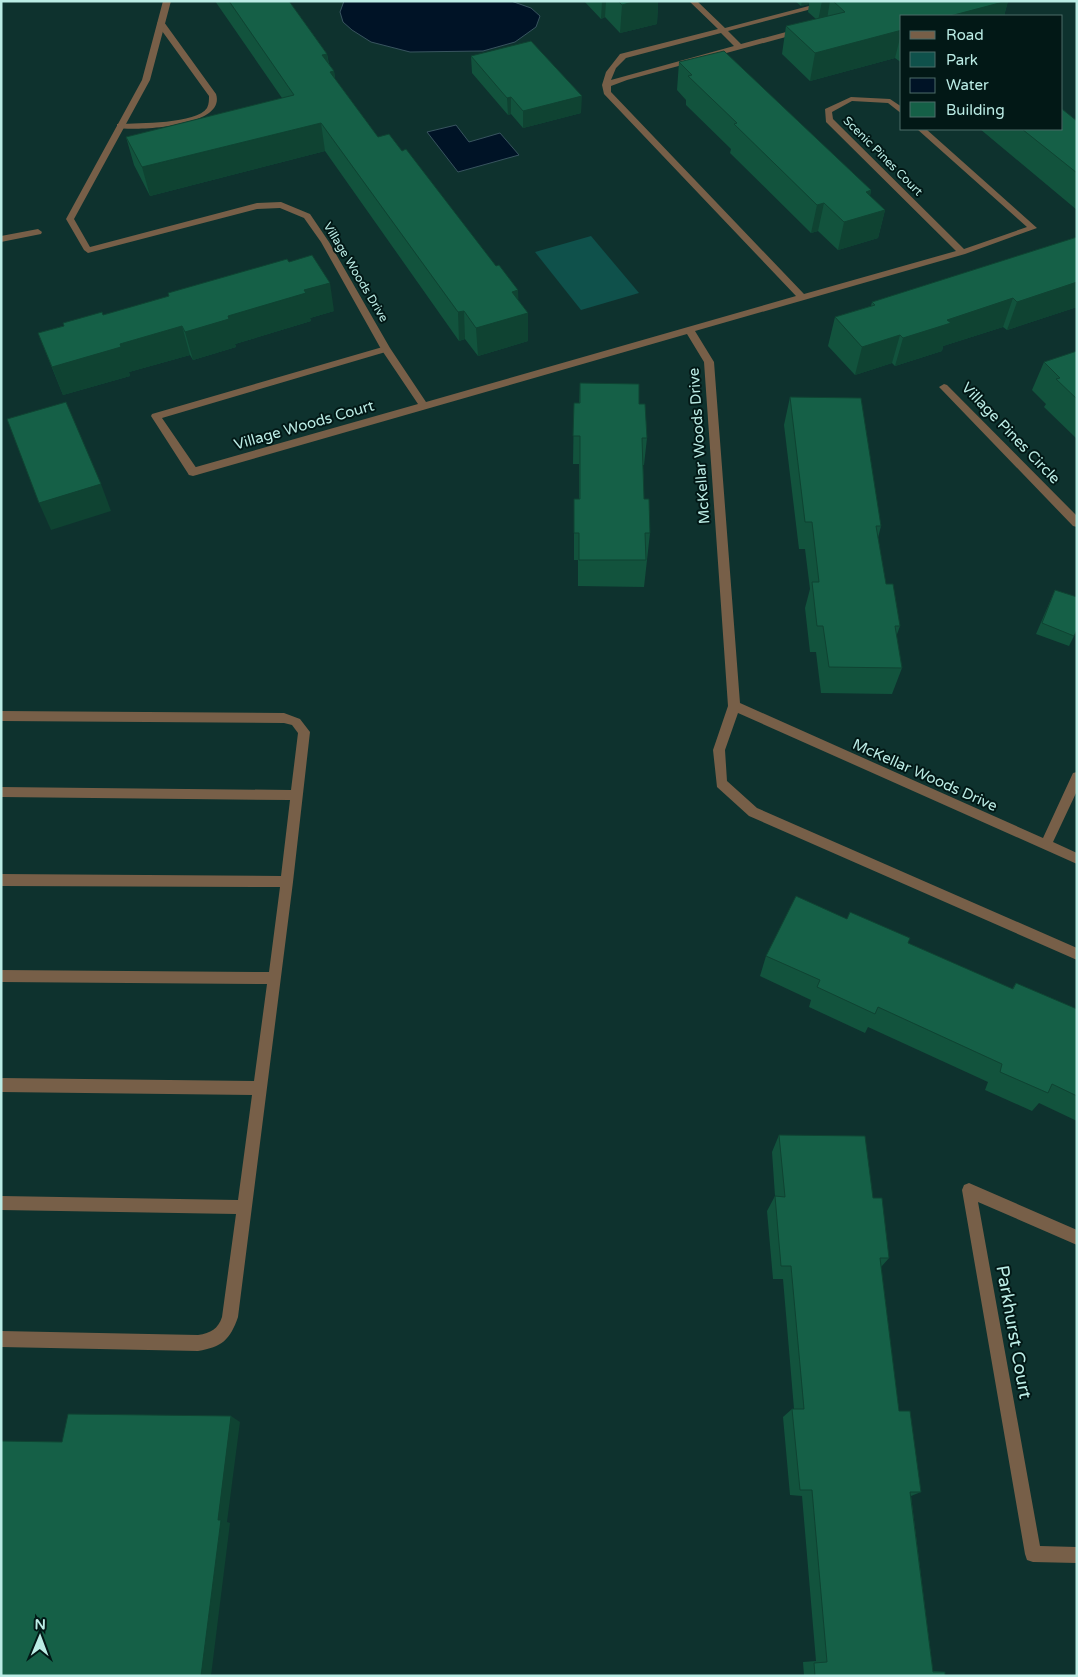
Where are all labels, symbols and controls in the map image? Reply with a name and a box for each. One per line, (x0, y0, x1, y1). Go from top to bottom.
legend (900, 15, 1063, 130)
text: Road (946, 26, 984, 44)
text: Park (946, 51, 978, 69)
text: Water (946, 76, 989, 94)
text: Building (946, 101, 1005, 119)
street label: Scenic Pines Court (840, 113, 926, 199)
street label: Village Woods Drive (321, 220, 391, 324)
street label: McKellar Woods Drive (685, 367, 713, 525)
street label: Village Pines Circle (958, 379, 1064, 487)
street label: Village Woods Court (232, 396, 376, 454)
street label: McKellar Woods Drive (850, 735, 1000, 815)
street label: Parkhurst Court (991, 1264, 1037, 1401)
north arrow (15, 1612, 65, 1662)
text: N (34, 1616, 46, 1633)

